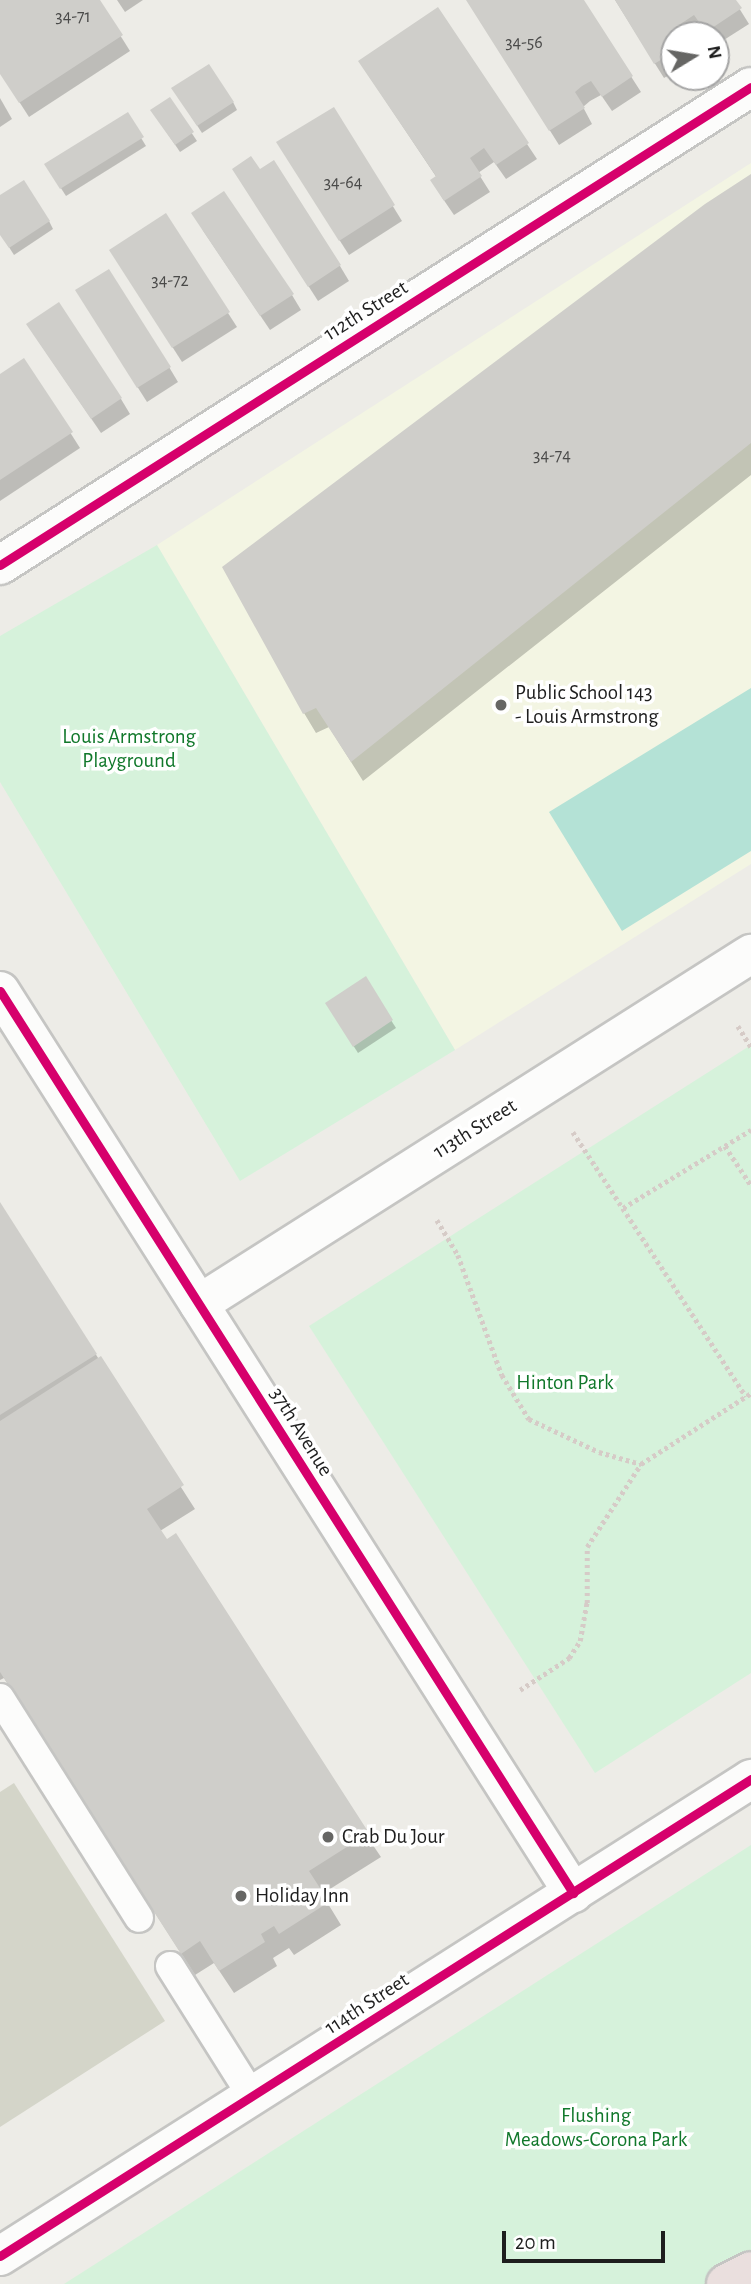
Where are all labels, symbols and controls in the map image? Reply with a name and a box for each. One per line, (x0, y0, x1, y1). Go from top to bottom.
house number: 34-71 (55, 6, 91, 28)
north arrow (660, 21, 730, 91)
house number: 34-56 (505, 32, 543, 54)
text: N (704, 44, 725, 61)
house number: 34-64 (324, 172, 362, 194)
house number: 34-72 (151, 270, 189, 292)
street label: 112th Street (319, 275, 413, 347)
house number: 34-74 (533, 445, 571, 467)
place label: Public School 143 - Louis Armstrong (515, 680, 659, 730)
marker: Public School 143 - Louis Armstrong (493, 697, 509, 713)
park label: Louis Armstrong Playground (62, 724, 196, 774)
street label: 113th Street (429, 1094, 521, 1164)
park label: Hinton Park (516, 1370, 614, 1396)
street label: 37th Avenue (264, 1383, 338, 1481)
place label: Crab Du Jour (342, 1824, 444, 1850)
marker: Crab Du Jour (320, 1829, 336, 1845)
place label: Holiday Inn (255, 1883, 349, 1909)
marker: Holiday Inn (233, 1888, 249, 1904)
street label: 114th Street (320, 1968, 414, 2040)
park label: Flushing Meadows-Corona Park (505, 2103, 687, 2153)
scale bar (506, 2218, 669, 2262)
text: 20 m (515, 2232, 556, 2253)

